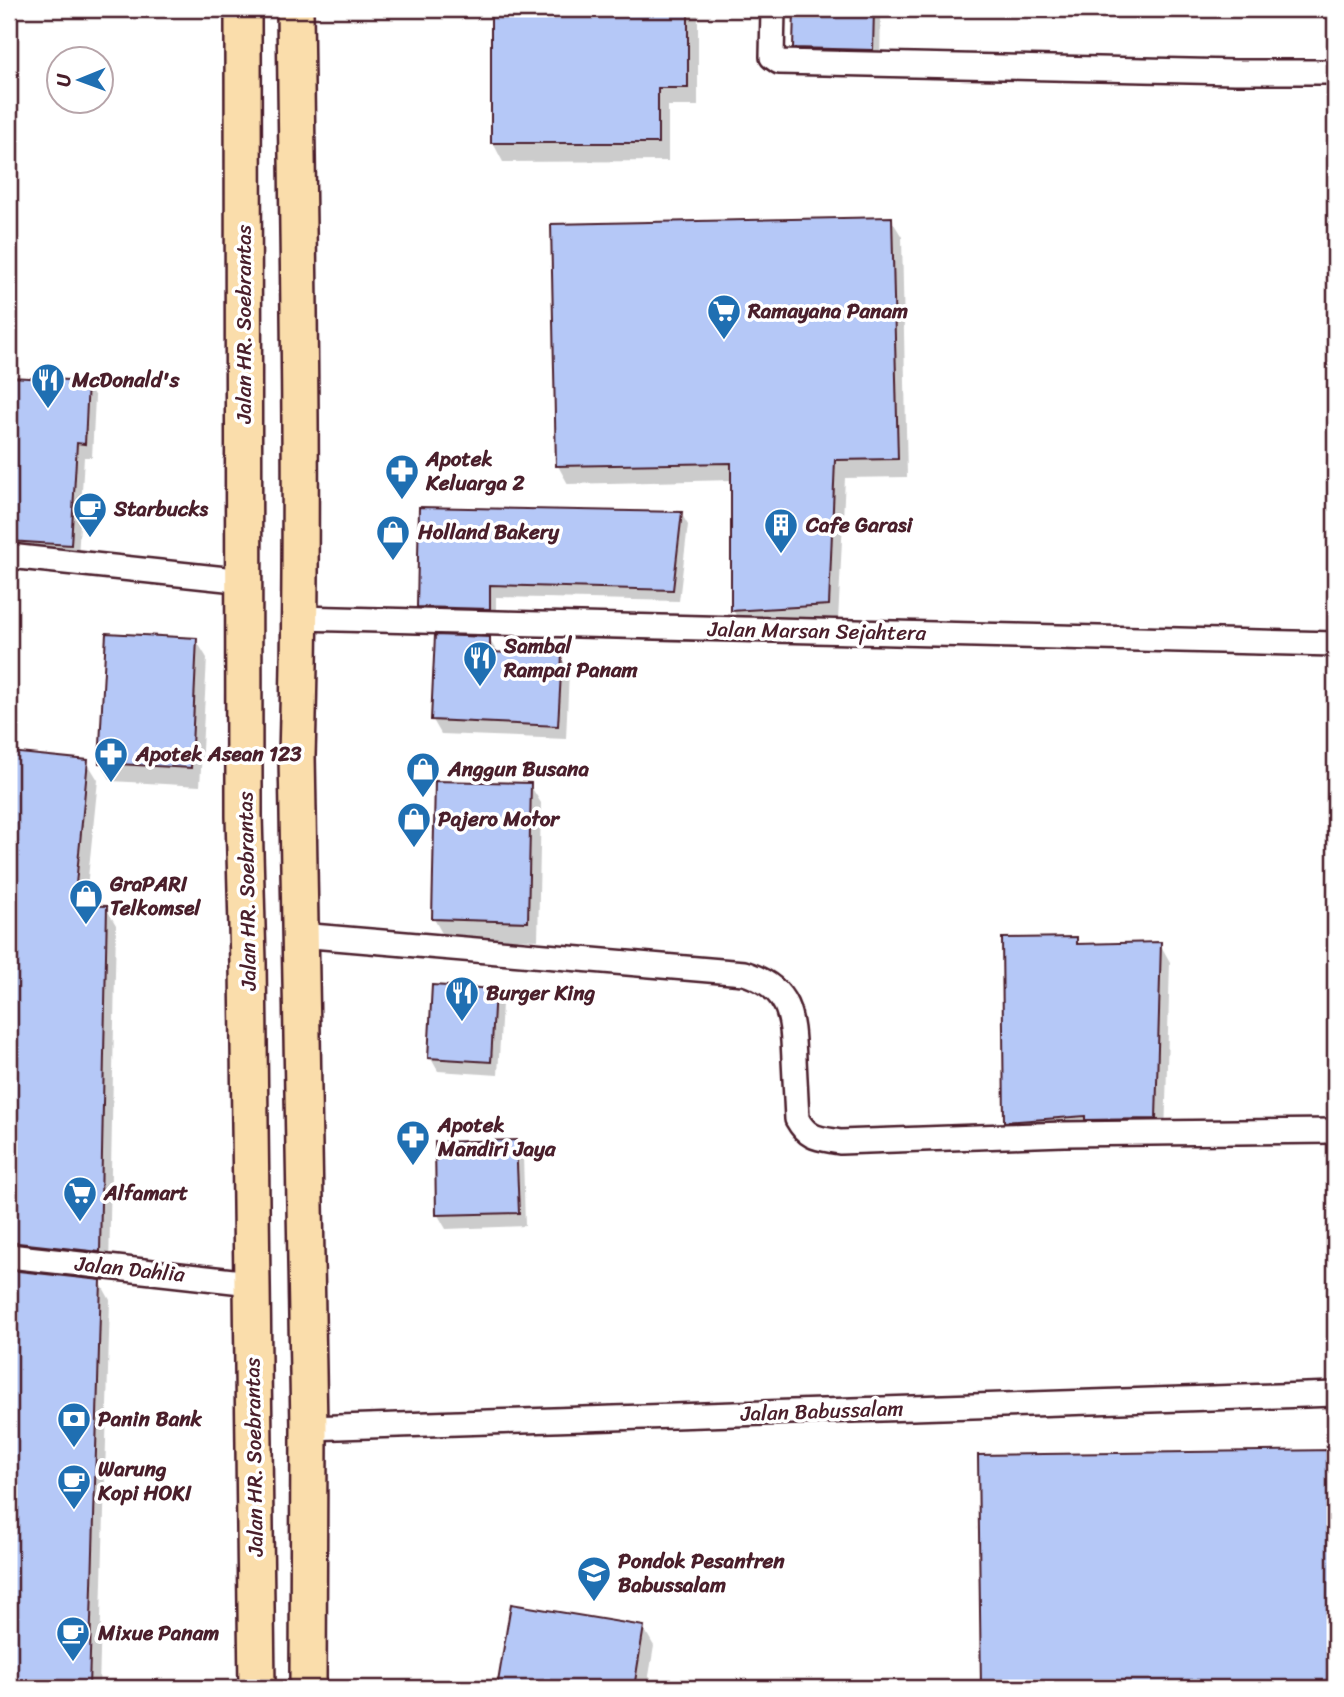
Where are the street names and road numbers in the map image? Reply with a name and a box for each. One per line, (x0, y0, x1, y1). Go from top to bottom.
street label: Jalan HR. Soebrantas (225, 224, 263, 425)
street label: Jalan Marsan Sejahtera (706, 610, 927, 652)
street label: Jalan HR. Soebrantas (226, 791, 268, 992)
street label: Jalan Dahlia (72, 1244, 187, 1294)
street label: Jalan HR. Soebrantas (233, 1357, 275, 1558)
street label: Jalan Babussalam (739, 1389, 904, 1433)

